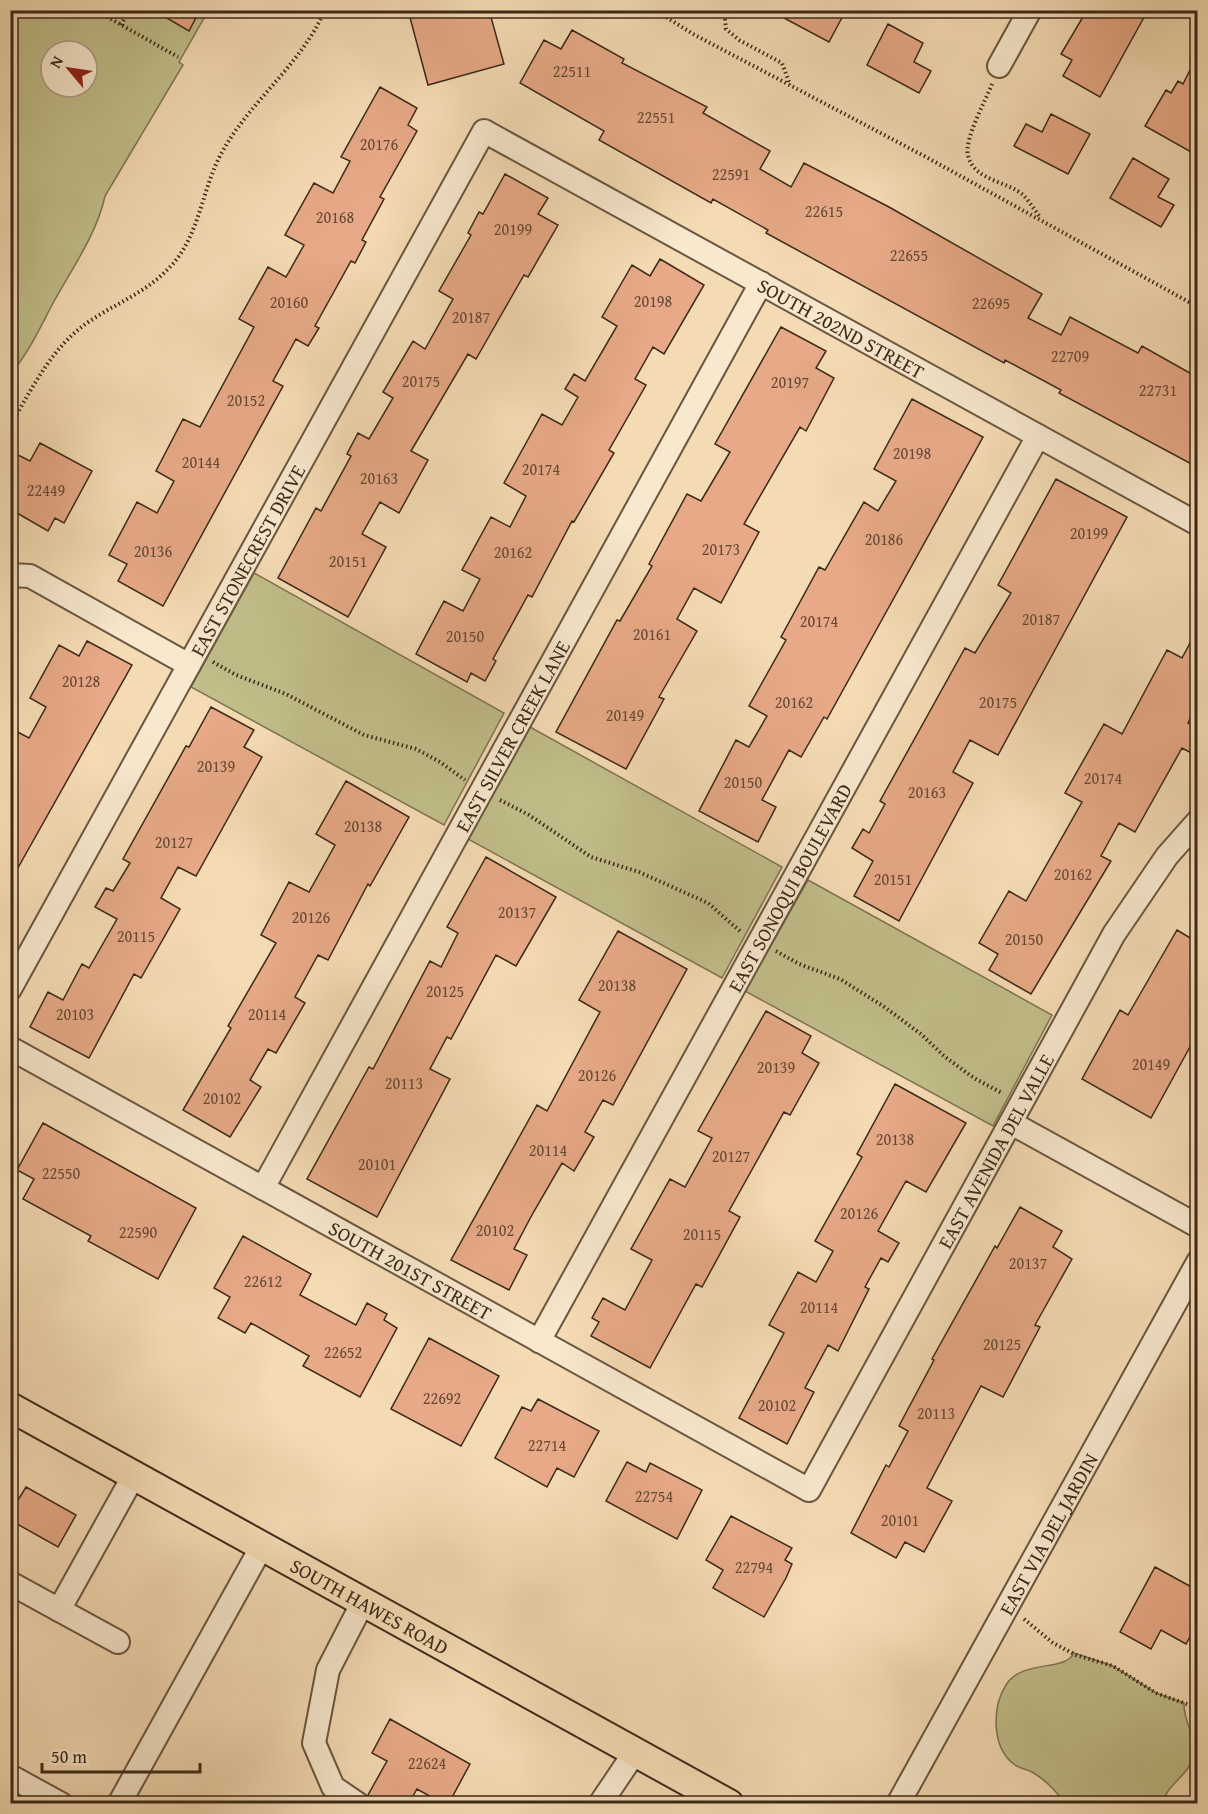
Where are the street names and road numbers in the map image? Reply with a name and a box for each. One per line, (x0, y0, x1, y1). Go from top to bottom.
street label: SOUTH 202ND STREET (753, 270, 930, 385)
street label: EAST STONECREST DRIVE (182, 459, 312, 661)
street label: EAST SILVER CREEK LANE (447, 635, 576, 837)
street label: EAST SONOQUI BOULEVARD (720, 778, 858, 997)
street label: EAST AVENIDA DEL VALLE (930, 1048, 1060, 1253)
street label: SOUTH 201ST STREET (324, 1213, 498, 1327)
street label: EAST VIA DEL JARDIN (991, 1447, 1104, 1620)
street label: SOUTH HAWES ROAD (285, 1550, 454, 1661)

